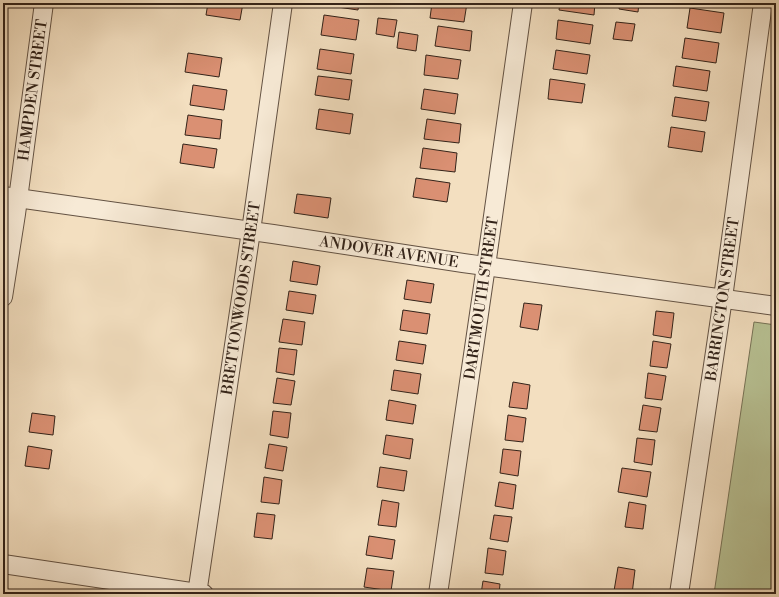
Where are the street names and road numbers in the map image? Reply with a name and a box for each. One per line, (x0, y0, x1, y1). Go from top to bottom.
street label: HAMPDEN STREET (14, 18, 51, 162)
street label: BRETTONWOODS STREET (217, 200, 265, 397)
street label: DARTMOUTH STREET (460, 215, 502, 381)
street label: BARRINGTON STREET (701, 216, 743, 383)
street label: ANDOVER AVENUE (317, 232, 460, 272)

